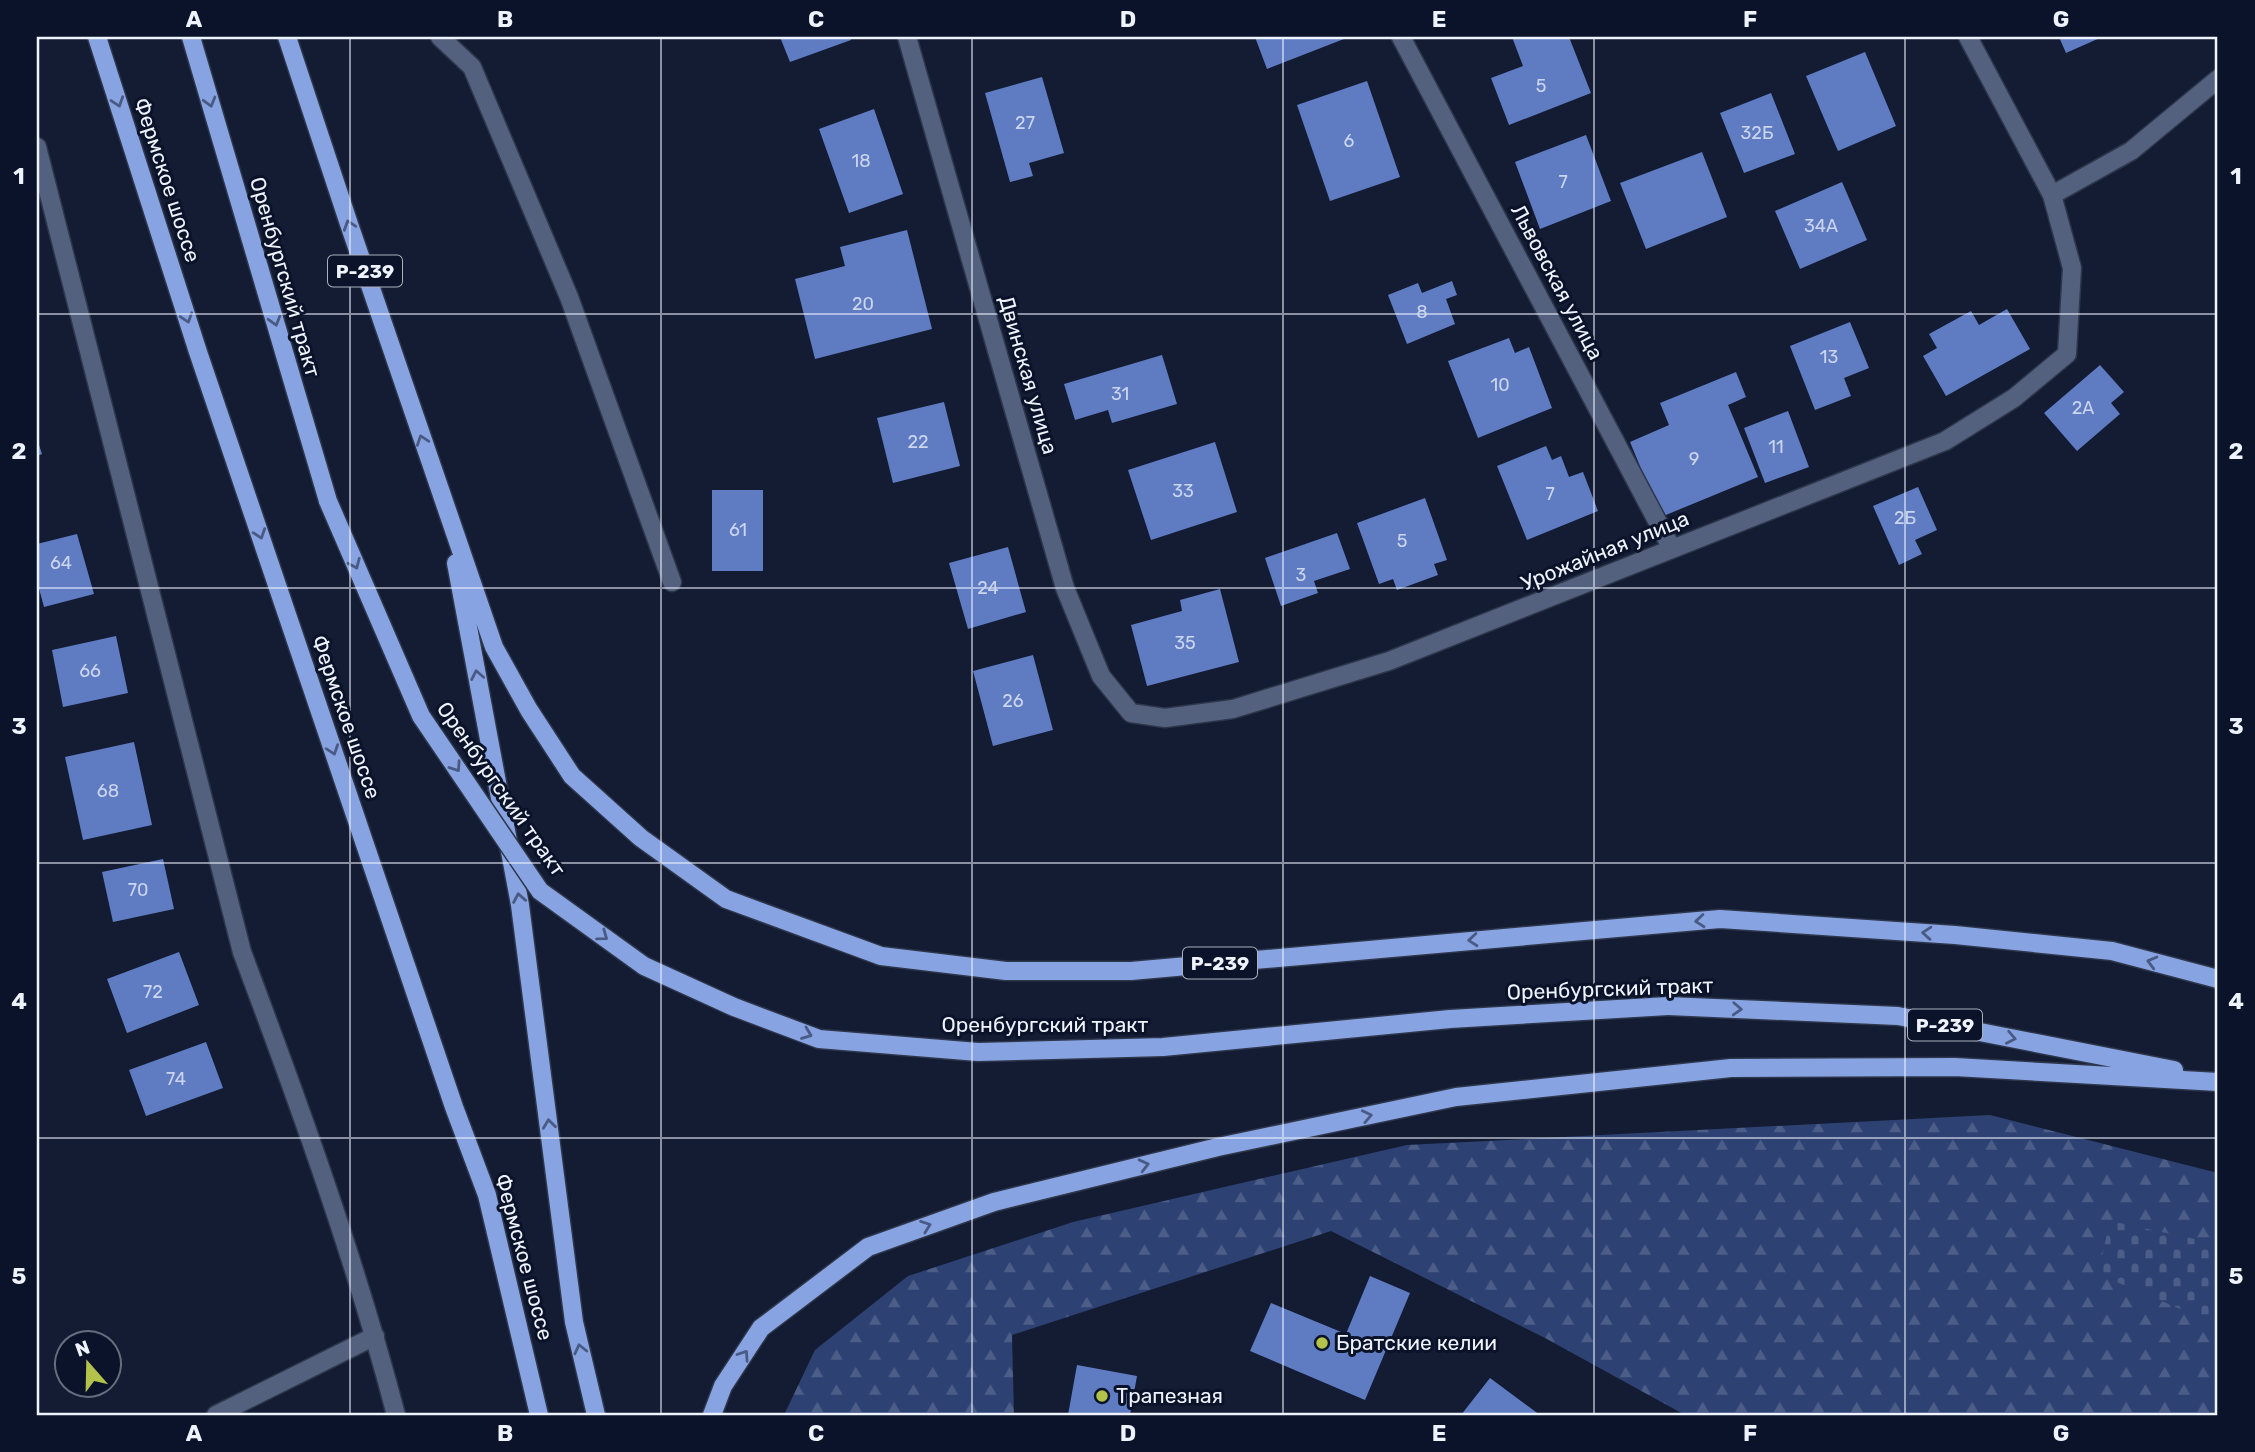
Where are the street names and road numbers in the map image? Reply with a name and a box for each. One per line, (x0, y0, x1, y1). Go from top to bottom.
street label: Фермское шоссе (129, 94, 206, 265)
street label: Оренбургский тракт (245, 174, 326, 380)
street label: Львовская улица (1506, 200, 1609, 364)
road number: Р-239 (328, 256, 402, 286)
street label: Двинская улица (994, 293, 1063, 457)
street label: Урожайная улица (1517, 505, 1692, 596)
street label: Фермское шоссе (307, 632, 386, 802)
street label: Оренбургский тракт (432, 697, 571, 881)
road number: Р-239 (1183, 948, 1257, 979)
street label: Оренбургский тракт (1506, 972, 1714, 1005)
road number: Р-239 (1908, 1009, 1982, 1040)
street label: Оренбургский тракт (942, 1012, 1149, 1037)
street label: Фермское шоссе (490, 1171, 559, 1343)

